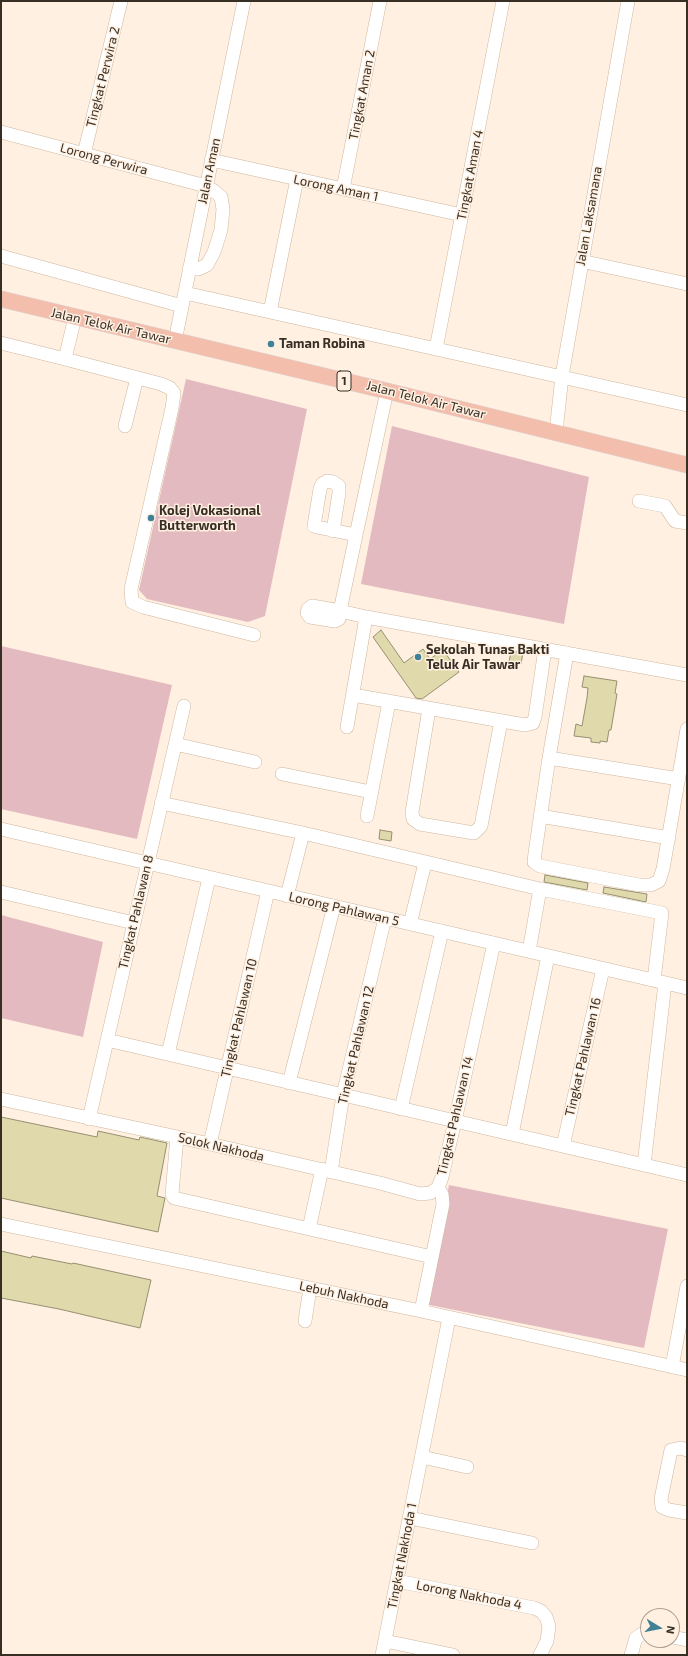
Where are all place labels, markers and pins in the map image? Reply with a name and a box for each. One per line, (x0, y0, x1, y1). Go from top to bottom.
place label: Taman Robina (279, 336, 365, 352)
marker: Taman Robina (266, 339, 276, 349)
place label: Kolej Vokasional Butterworth (159, 503, 261, 534)
marker: Kolej Vokasional Butterworth (146, 513, 156, 523)
place label: Sekolah Tunas Bakti Teluk Air Tawar (426, 642, 549, 673)
marker: Sekolah Tunas Bakti Teluk Air Tawar (413, 652, 423, 662)

